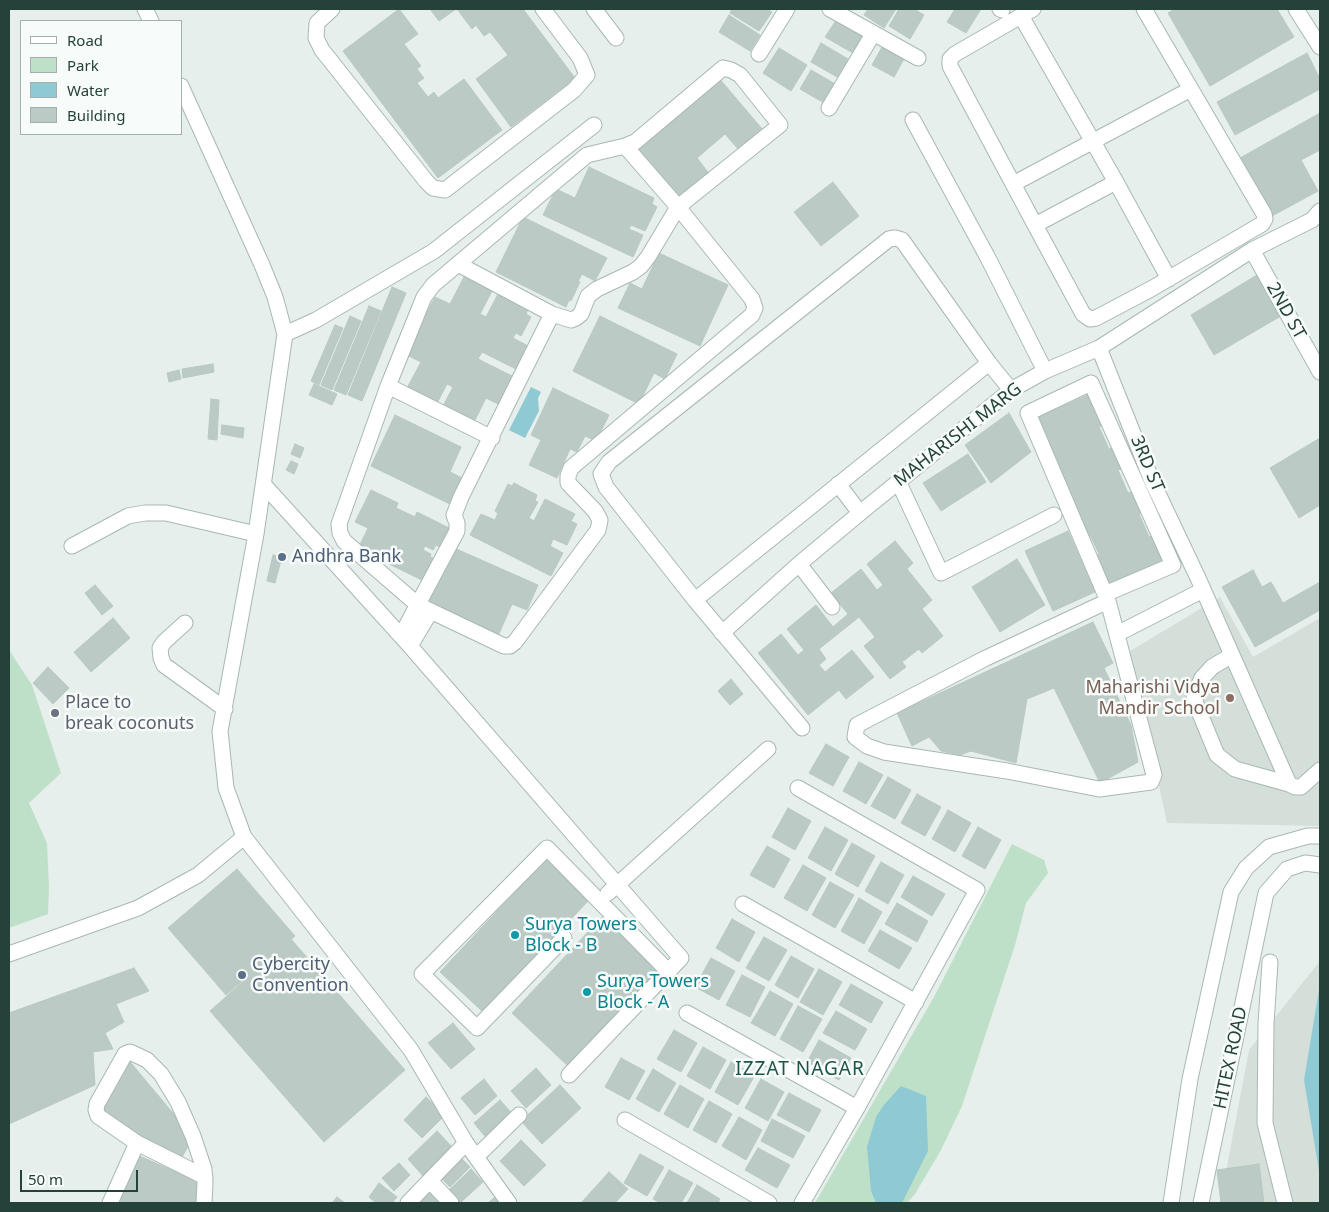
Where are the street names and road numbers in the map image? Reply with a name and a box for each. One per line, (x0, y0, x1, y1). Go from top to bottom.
street label: 2ND ST (1262, 279, 1310, 343)
street label: MAHARISHI MARG (890, 378, 1026, 492)
street label: 3RD ST (1125, 433, 1169, 495)
street label: HITEX ROAD (1210, 1005, 1252, 1111)

